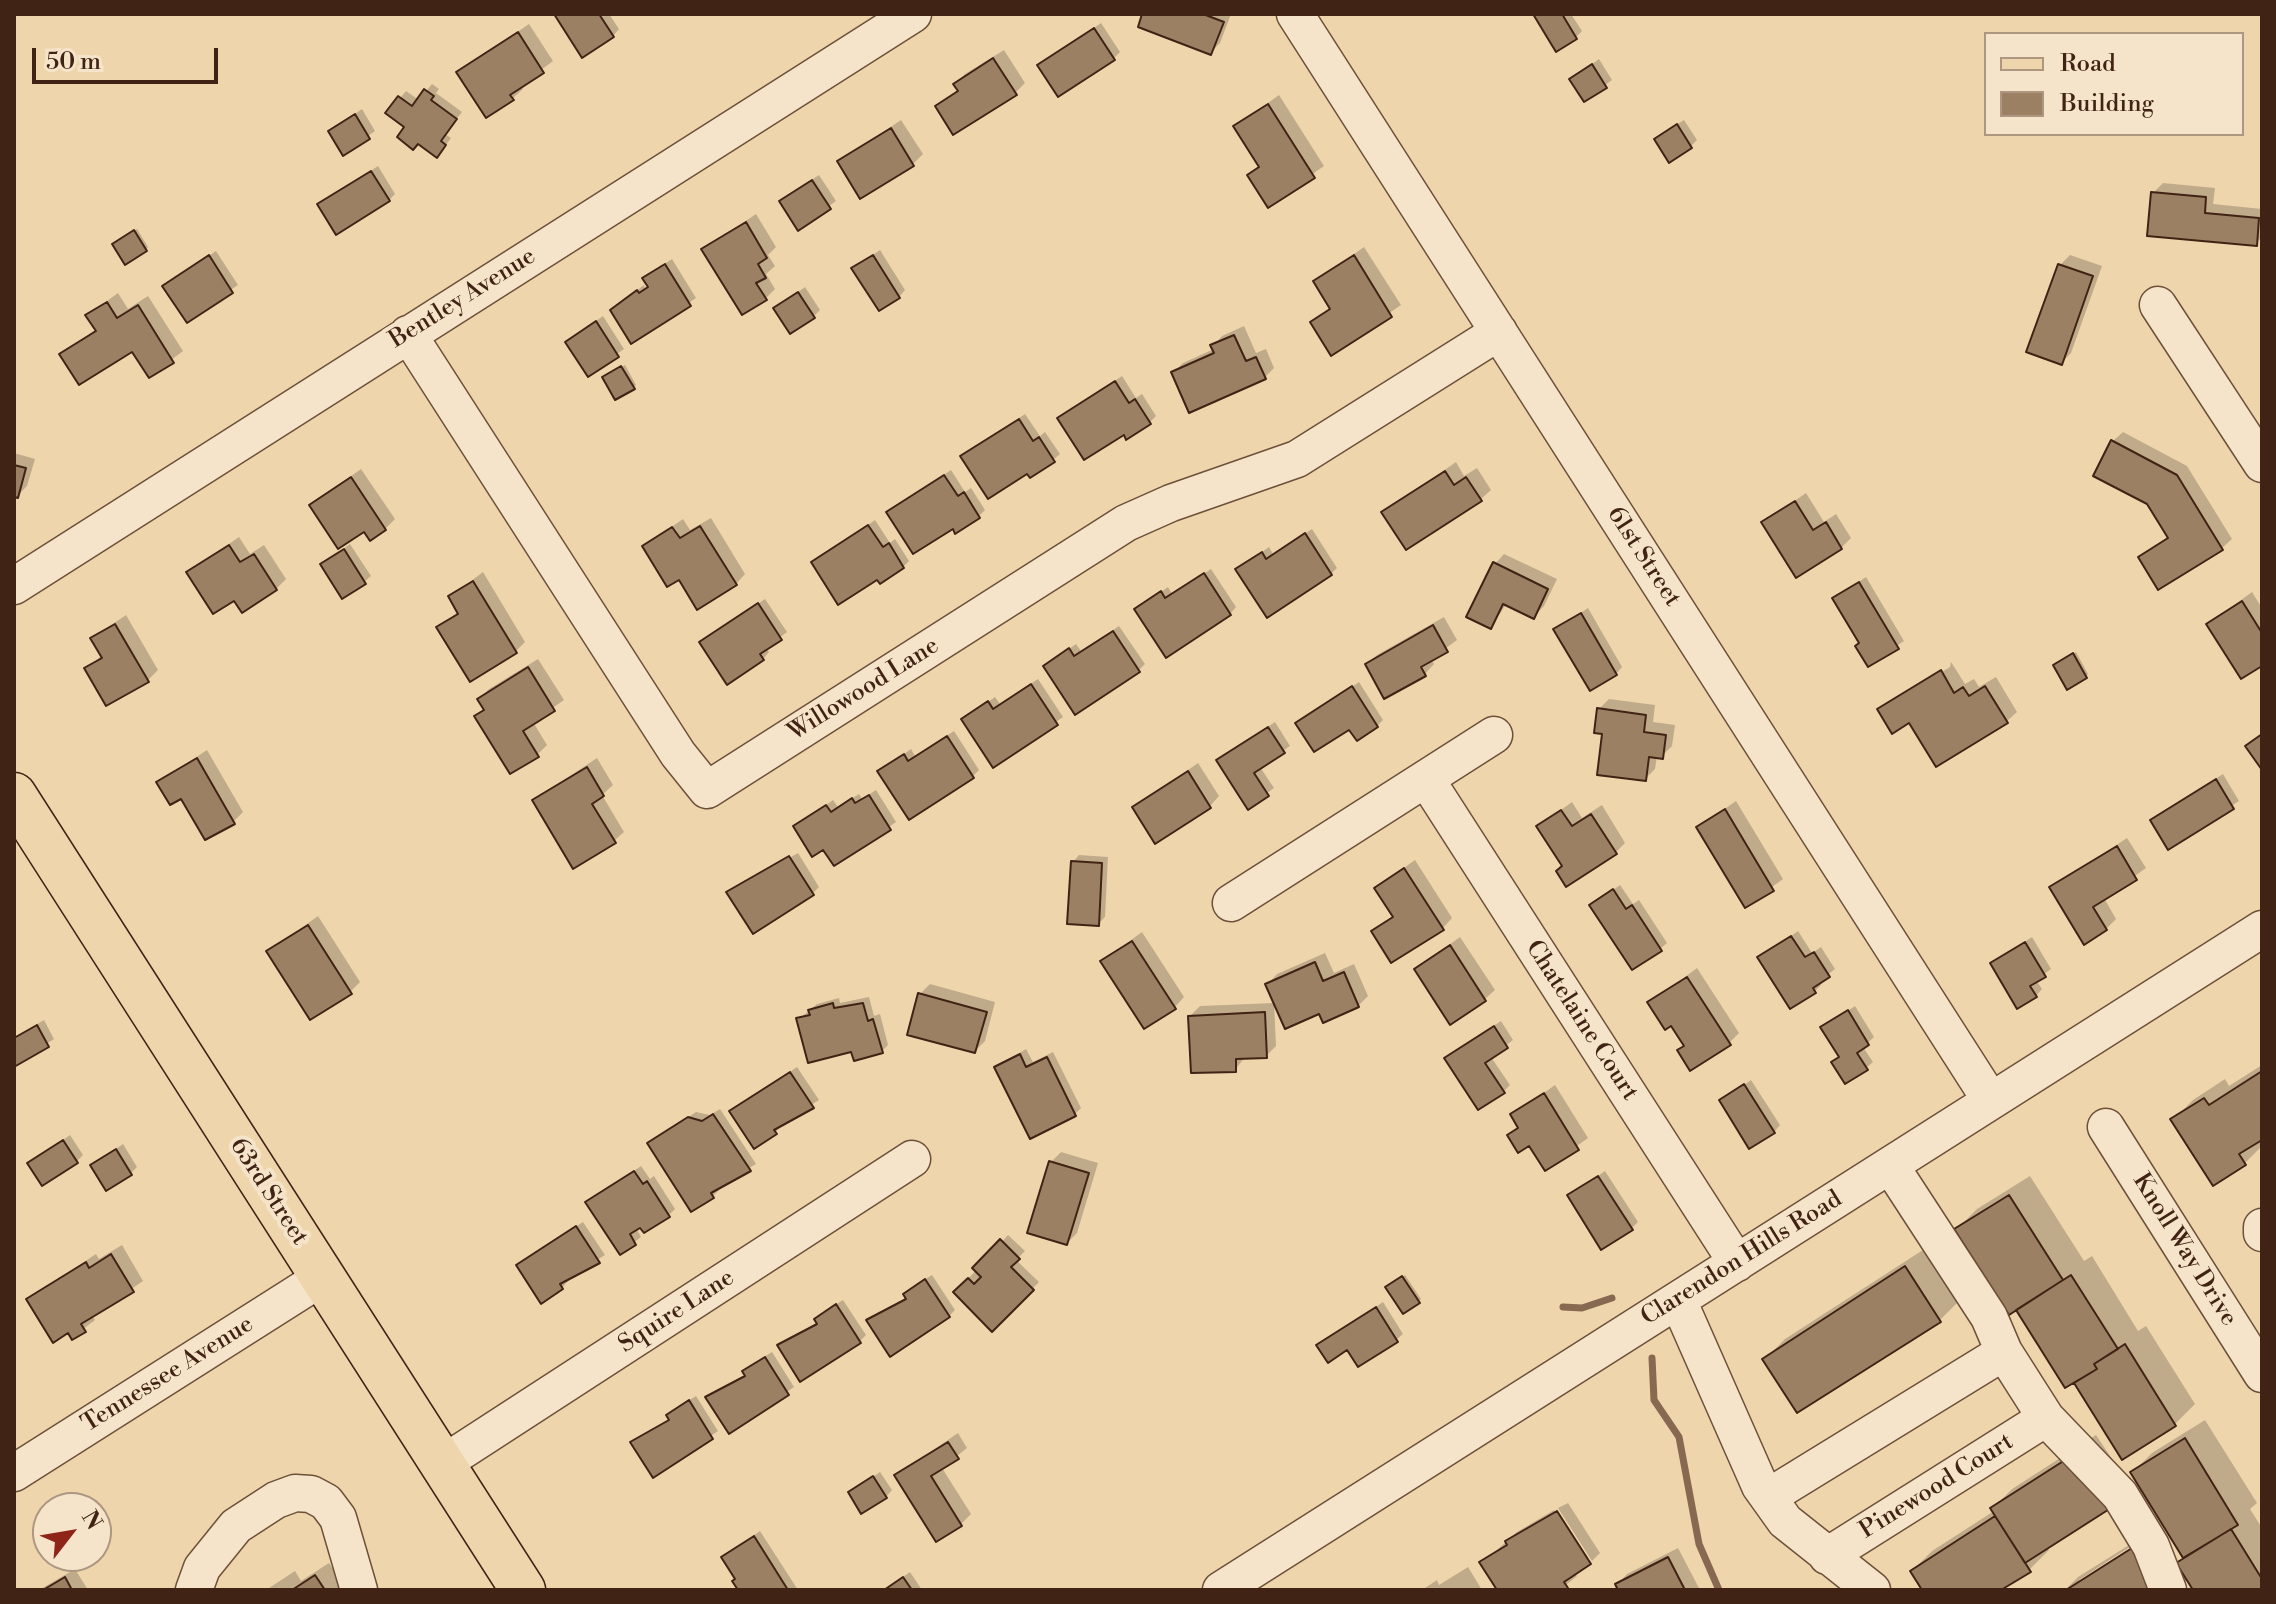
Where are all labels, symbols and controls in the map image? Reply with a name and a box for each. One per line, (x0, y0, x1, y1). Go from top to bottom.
scale bar (36, 32, 222, 82)
legend (1984, 32, 2244, 136)
text: 50 m (46, 47, 101, 77)
text: Road (2060, 49, 2116, 79)
text: Building (2060, 89, 2154, 119)
street label: Bentley Avenue (385, 243, 541, 355)
street label: 61st Street (1600, 502, 1686, 612)
street label: Willowood Lane (783, 632, 945, 748)
street label: Chatelaine Court (1519, 936, 1643, 1106)
street label: 63rd Street (223, 1133, 313, 1251)
street label: Knoll Way Drive (2126, 1168, 2242, 1332)
street label: Clarendon Hills Road (1636, 1186, 1848, 1332)
street label: Squire Lane (614, 1264, 740, 1360)
street label: Tennessee Avenue (77, 1311, 259, 1439)
street label: Pinewood Court (1855, 1428, 2019, 1546)
north arrow (32, 1492, 112, 1572)
text: N (75, 1506, 107, 1535)

